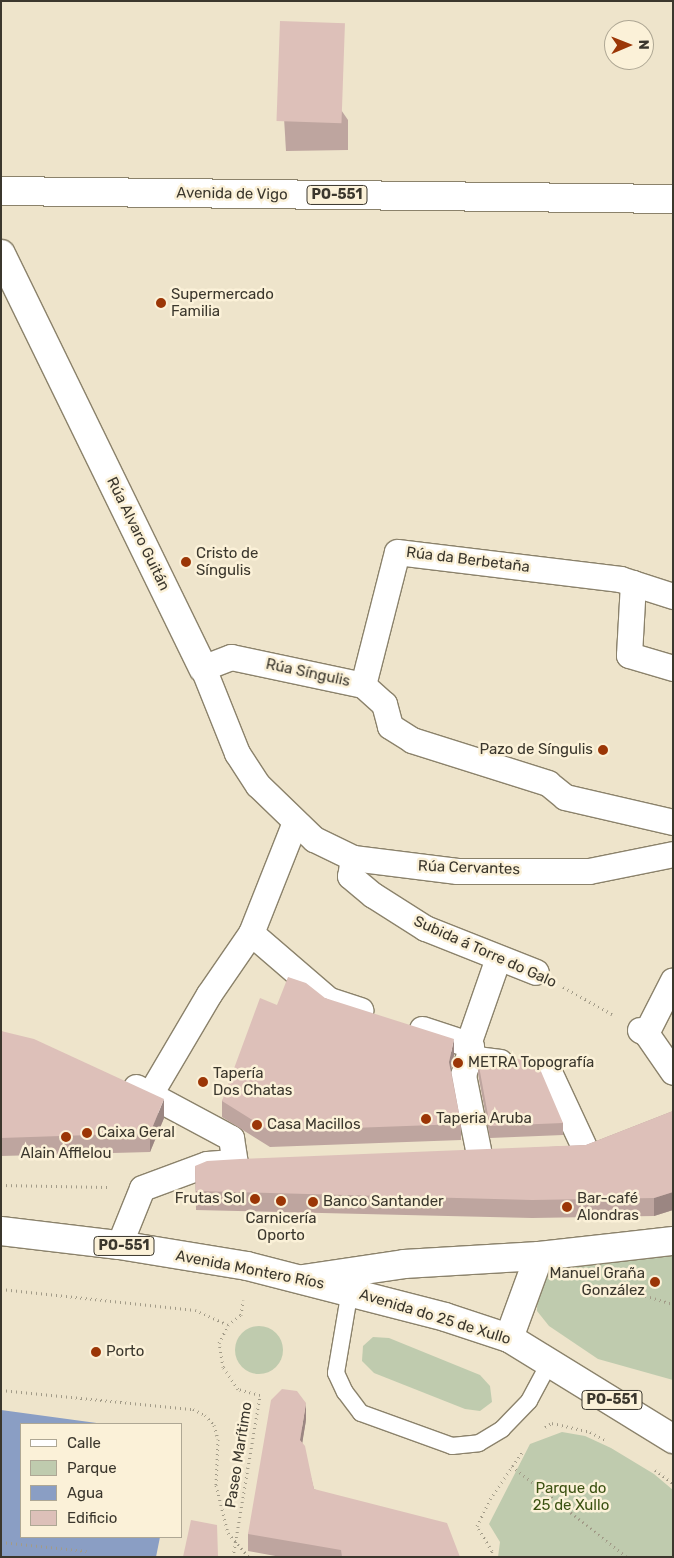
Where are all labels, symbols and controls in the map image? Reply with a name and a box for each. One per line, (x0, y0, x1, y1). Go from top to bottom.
north arrow (604, 20, 654, 70)
text: N (635, 40, 652, 50)
street label: Avenida de Vigo (176, 184, 288, 204)
road number: PO-551 (306, 184, 368, 206)
place label: Supermercado Familia (171, 285, 274, 320)
marker: Supermercado Familia (155, 297, 167, 309)
street label: Rúa Alvaro Guitán (103, 474, 173, 594)
street label: Rúa da Berbetaña (405, 543, 531, 577)
place label: Cristo de Síngulis (196, 544, 258, 579)
marker: Cristo de Síngulis (180, 556, 192, 568)
street label: Rúa Síngulis (264, 655, 352, 691)
place label: Pazo de Síngulis (479, 741, 593, 759)
marker: Pazo de Síngulis (597, 744, 609, 756)
street label: Rúa Cervantes (418, 857, 520, 879)
street label: Subida á Torre do Galo (411, 912, 559, 992)
place label: METRA Topografía (468, 1054, 595, 1072)
marker: METRA Topografía (452, 1057, 464, 1069)
place label: Tapería Dos Chatas (213, 1064, 292, 1099)
marker: Tapería Dos Chatas (197, 1076, 209, 1088)
place label: Taperia Aruba (436, 1110, 532, 1128)
marker: Taperia Aruba (420, 1113, 432, 1125)
place label: Casa Macillos (267, 1116, 361, 1134)
marker: Casa Macillos (251, 1119, 263, 1131)
place label: Caixa Geral (97, 1124, 175, 1142)
marker: Caixa Geral (81, 1127, 93, 1139)
marker: Alain Afflelou (60, 1131, 72, 1143)
place label: Alain Afflelou (20, 1145, 112, 1163)
place label: Bar-café Alondras (577, 1189, 639, 1224)
place label: Frutas Sol (175, 1190, 245, 1208)
marker: Frutas Sol (249, 1193, 261, 1205)
place label: Banco Santander (323, 1193, 444, 1211)
marker: Carnicería Oporto (275, 1195, 287, 1207)
marker: Banco Santander (307, 1196, 319, 1208)
marker: Bar-café Alondras (561, 1201, 573, 1213)
place label: Carnicería Oporto (246, 1209, 316, 1244)
road number: PO-551 (93, 1234, 155, 1258)
street label: Avenida Montero Ríos (174, 1247, 326, 1293)
place label: Manuel Graña González (550, 1264, 645, 1299)
marker: Manuel Graña González (649, 1276, 661, 1288)
street label: Avenida do 25 de Xullo (357, 1285, 513, 1349)
place label: Porto (106, 1343, 144, 1361)
marker: Porto (90, 1346, 102, 1358)
road number: PO-551 (581, 1388, 643, 1412)
street label: Paseo Marítimo (222, 1401, 256, 1509)
legend (20, 1423, 182, 1538)
text: Calle (67, 1434, 101, 1452)
text: Parque (67, 1459, 117, 1477)
park label: Parque do 25 de Xullo (533, 1479, 609, 1514)
text: Agua (67, 1484, 103, 1502)
text: Edificio (67, 1509, 117, 1527)

